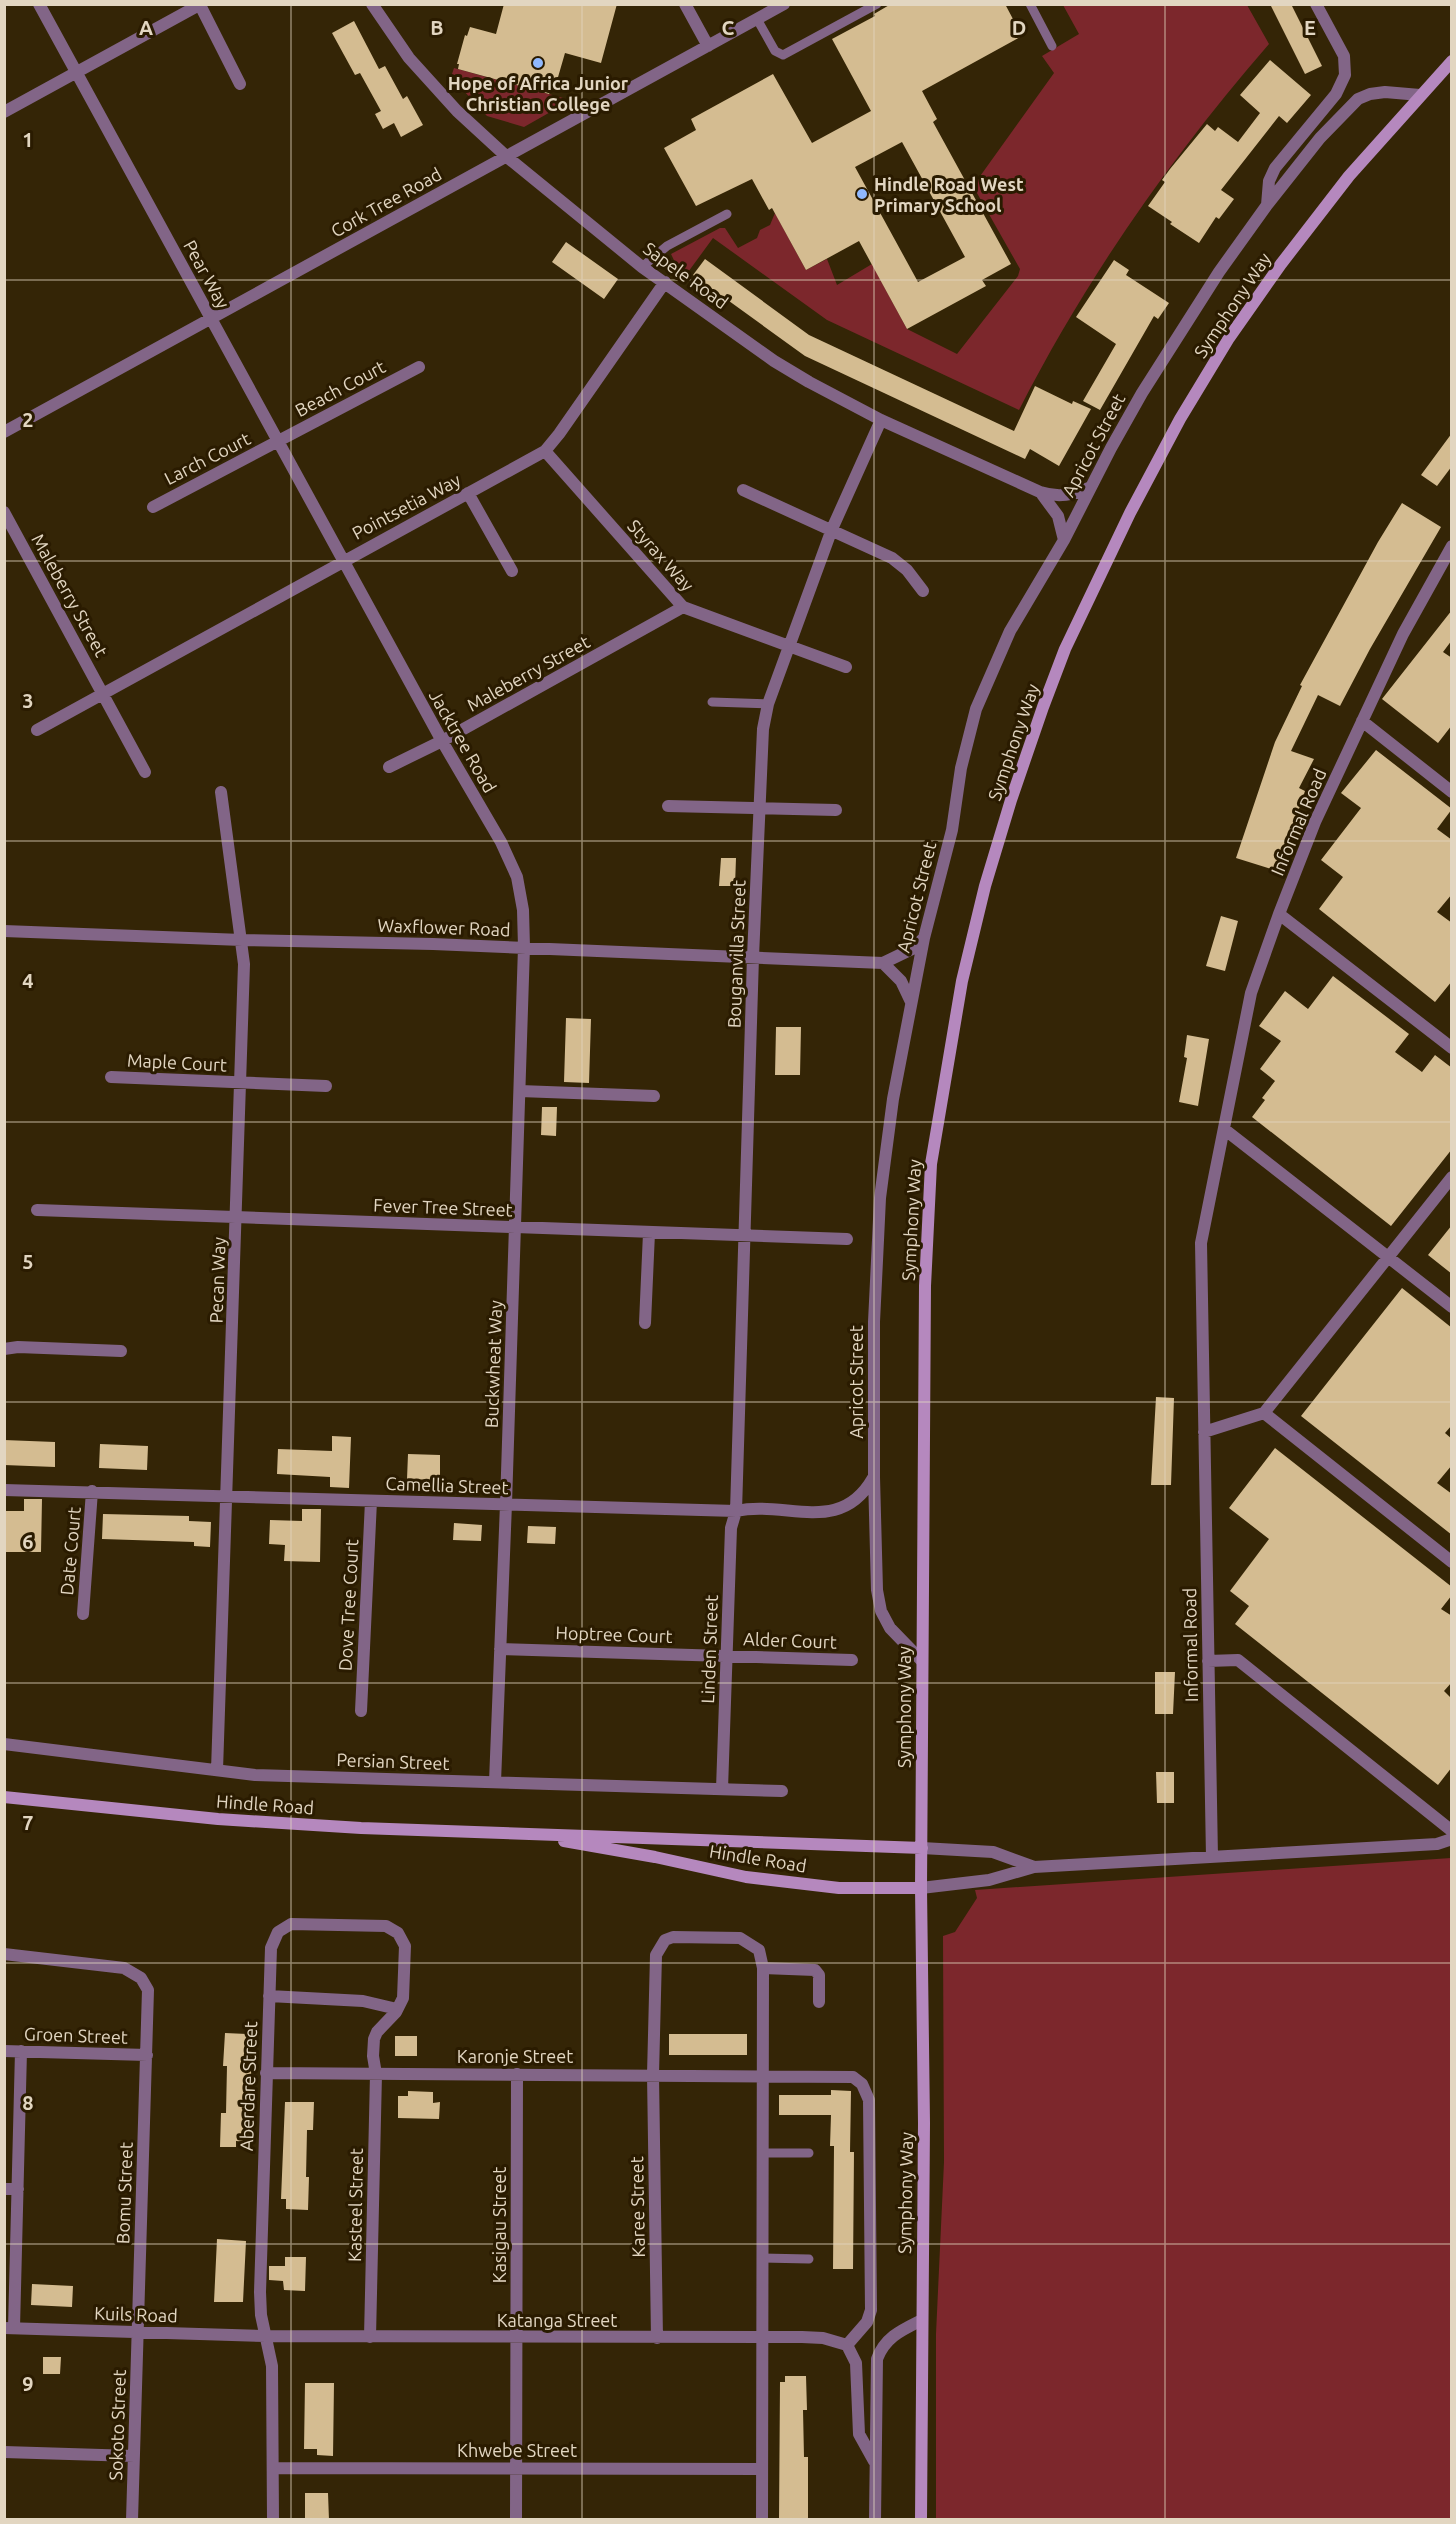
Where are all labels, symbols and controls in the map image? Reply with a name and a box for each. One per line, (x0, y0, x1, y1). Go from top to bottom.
text: A (139, 16, 153, 39)
text: B (430, 16, 444, 39)
text: C (722, 16, 735, 39)
text: D (1012, 16, 1026, 39)
text: E (1304, 16, 1316, 39)
marker: Hope of Africa Junior Christian College (531, 56, 545, 70)
place label: Hope of Africa Junior Christian College (448, 73, 629, 114)
text: 1 (22, 128, 34, 151)
street label: Cork Tree Road (327, 163, 445, 241)
place label: Hindle Road West Primary School (874, 174, 1024, 215)
marker: Hindle Road West Primary School (855, 187, 869, 201)
street label: Pear Way (180, 236, 234, 312)
street label: Sapele Road (640, 238, 732, 312)
street label: Symphony Way (1190, 249, 1275, 361)
street label: Beach Court (292, 356, 388, 420)
street label: Apricot Street (1057, 390, 1129, 500)
text: 2 (22, 408, 34, 431)
street label: Larch Court (161, 428, 253, 488)
street label: Pointsetia Way (349, 469, 464, 543)
street label: Styrax Way (624, 515, 698, 595)
street label: Maleberry Street (28, 530, 112, 660)
street label: Maleberry Street (463, 631, 593, 715)
street label: Symphony Way (984, 681, 1042, 803)
street label: Jacktree Road (426, 686, 500, 796)
text: 3 (22, 689, 34, 712)
street label: Informal Road (1266, 766, 1330, 878)
street label: Apricot Street (893, 839, 939, 955)
street label: Bouganvilla Street (723, 880, 749, 1028)
street label: Waxflower Road (377, 915, 511, 939)
text: 4 (22, 969, 34, 992)
street label: Maple Court (127, 1049, 227, 1075)
street label: Symphony Way (898, 1158, 924, 1281)
street label: Fever Tree Street (373, 1195, 513, 1219)
street label: Pecan Way (205, 1236, 229, 1324)
text: 5 (22, 1250, 34, 1273)
street label: Buckwheat Way (481, 1299, 505, 1428)
street label: Apricot Street (846, 1325, 866, 1439)
street label: Camellia Street (385, 1473, 509, 1497)
street label: Date Court (56, 1506, 84, 1596)
text: 6 (22, 1530, 34, 1553)
street label: Dove Tree Court (335, 1539, 361, 1671)
street label: Informal Road (1179, 1588, 1201, 1702)
street label: Linden Street (697, 1594, 721, 1704)
street label: Hoptree Court (555, 1622, 673, 1646)
street label: Alder Court (743, 1628, 837, 1652)
street label: Symphony Way (894, 1646, 914, 1768)
street label: Persian Street (336, 1749, 450, 1773)
street label: Hindle Road (215, 1791, 315, 1817)
text: 7 (22, 1811, 34, 1834)
street label: Hindle Road (708, 1840, 808, 1876)
street label: Aberdare Street (236, 2021, 260, 2151)
street label: Groen Street (24, 2023, 128, 2047)
street label: Karonje Street (457, 2046, 573, 2066)
text: 8 (22, 2091, 34, 2114)
street label: Symphony Way (894, 2132, 916, 2254)
street label: Bomu Street (112, 2142, 136, 2244)
street label: Kasteel Street (344, 2148, 366, 2262)
street label: Karee Street (626, 2156, 648, 2258)
street label: Kasigau Street (489, 2167, 509, 2283)
street label: Kuils Road (94, 2303, 178, 2325)
street label: Katanga Street (497, 2310, 617, 2330)
street label: Sokoto Street (105, 2369, 129, 2481)
text: 9 (22, 2372, 34, 2395)
street label: Khwebe Street (457, 2440, 577, 2460)

